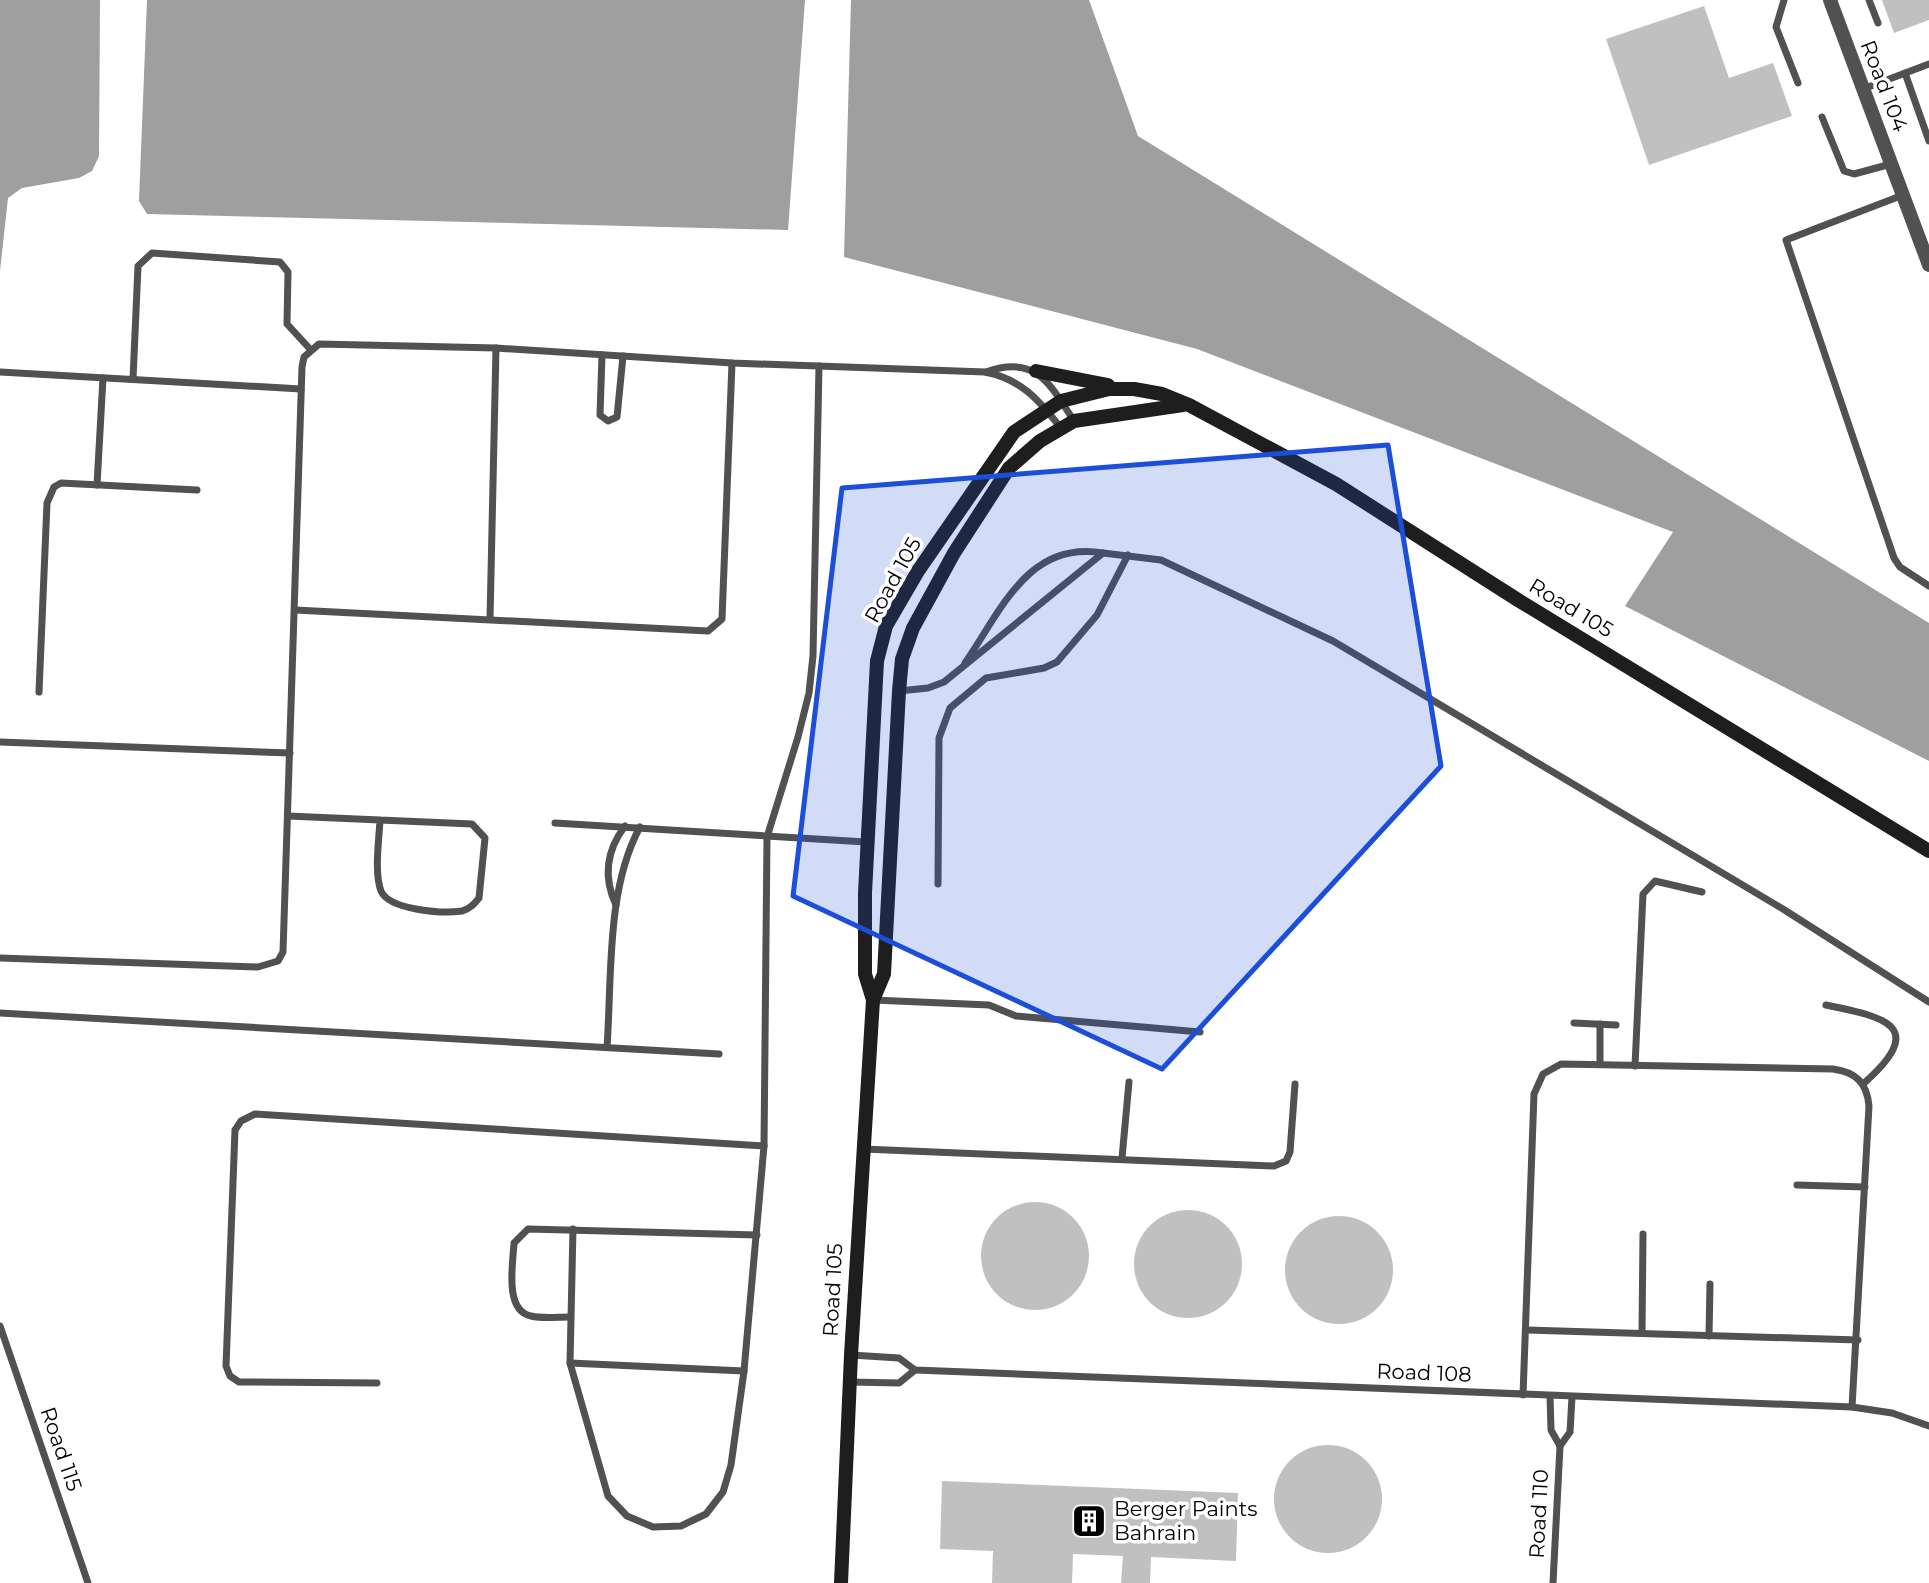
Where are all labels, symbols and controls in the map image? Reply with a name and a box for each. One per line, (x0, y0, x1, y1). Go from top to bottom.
street label: Road 104 (1856, 37, 1913, 135)
street label: Road 105 (859, 533, 926, 627)
street label: Road 105 (1525, 573, 1618, 642)
street label: Road 105 (818, 1242, 847, 1337)
street label: Road 108 (1376, 1358, 1472, 1387)
street label: Road 115 (35, 1403, 88, 1494)
street label: Road 110 (1524, 1469, 1553, 1559)
place label: Berger Paints Bahrain (1114, 1496, 1257, 1545)
building icon: Berger Paints Bahrain (1070, 1502, 1108, 1540)

